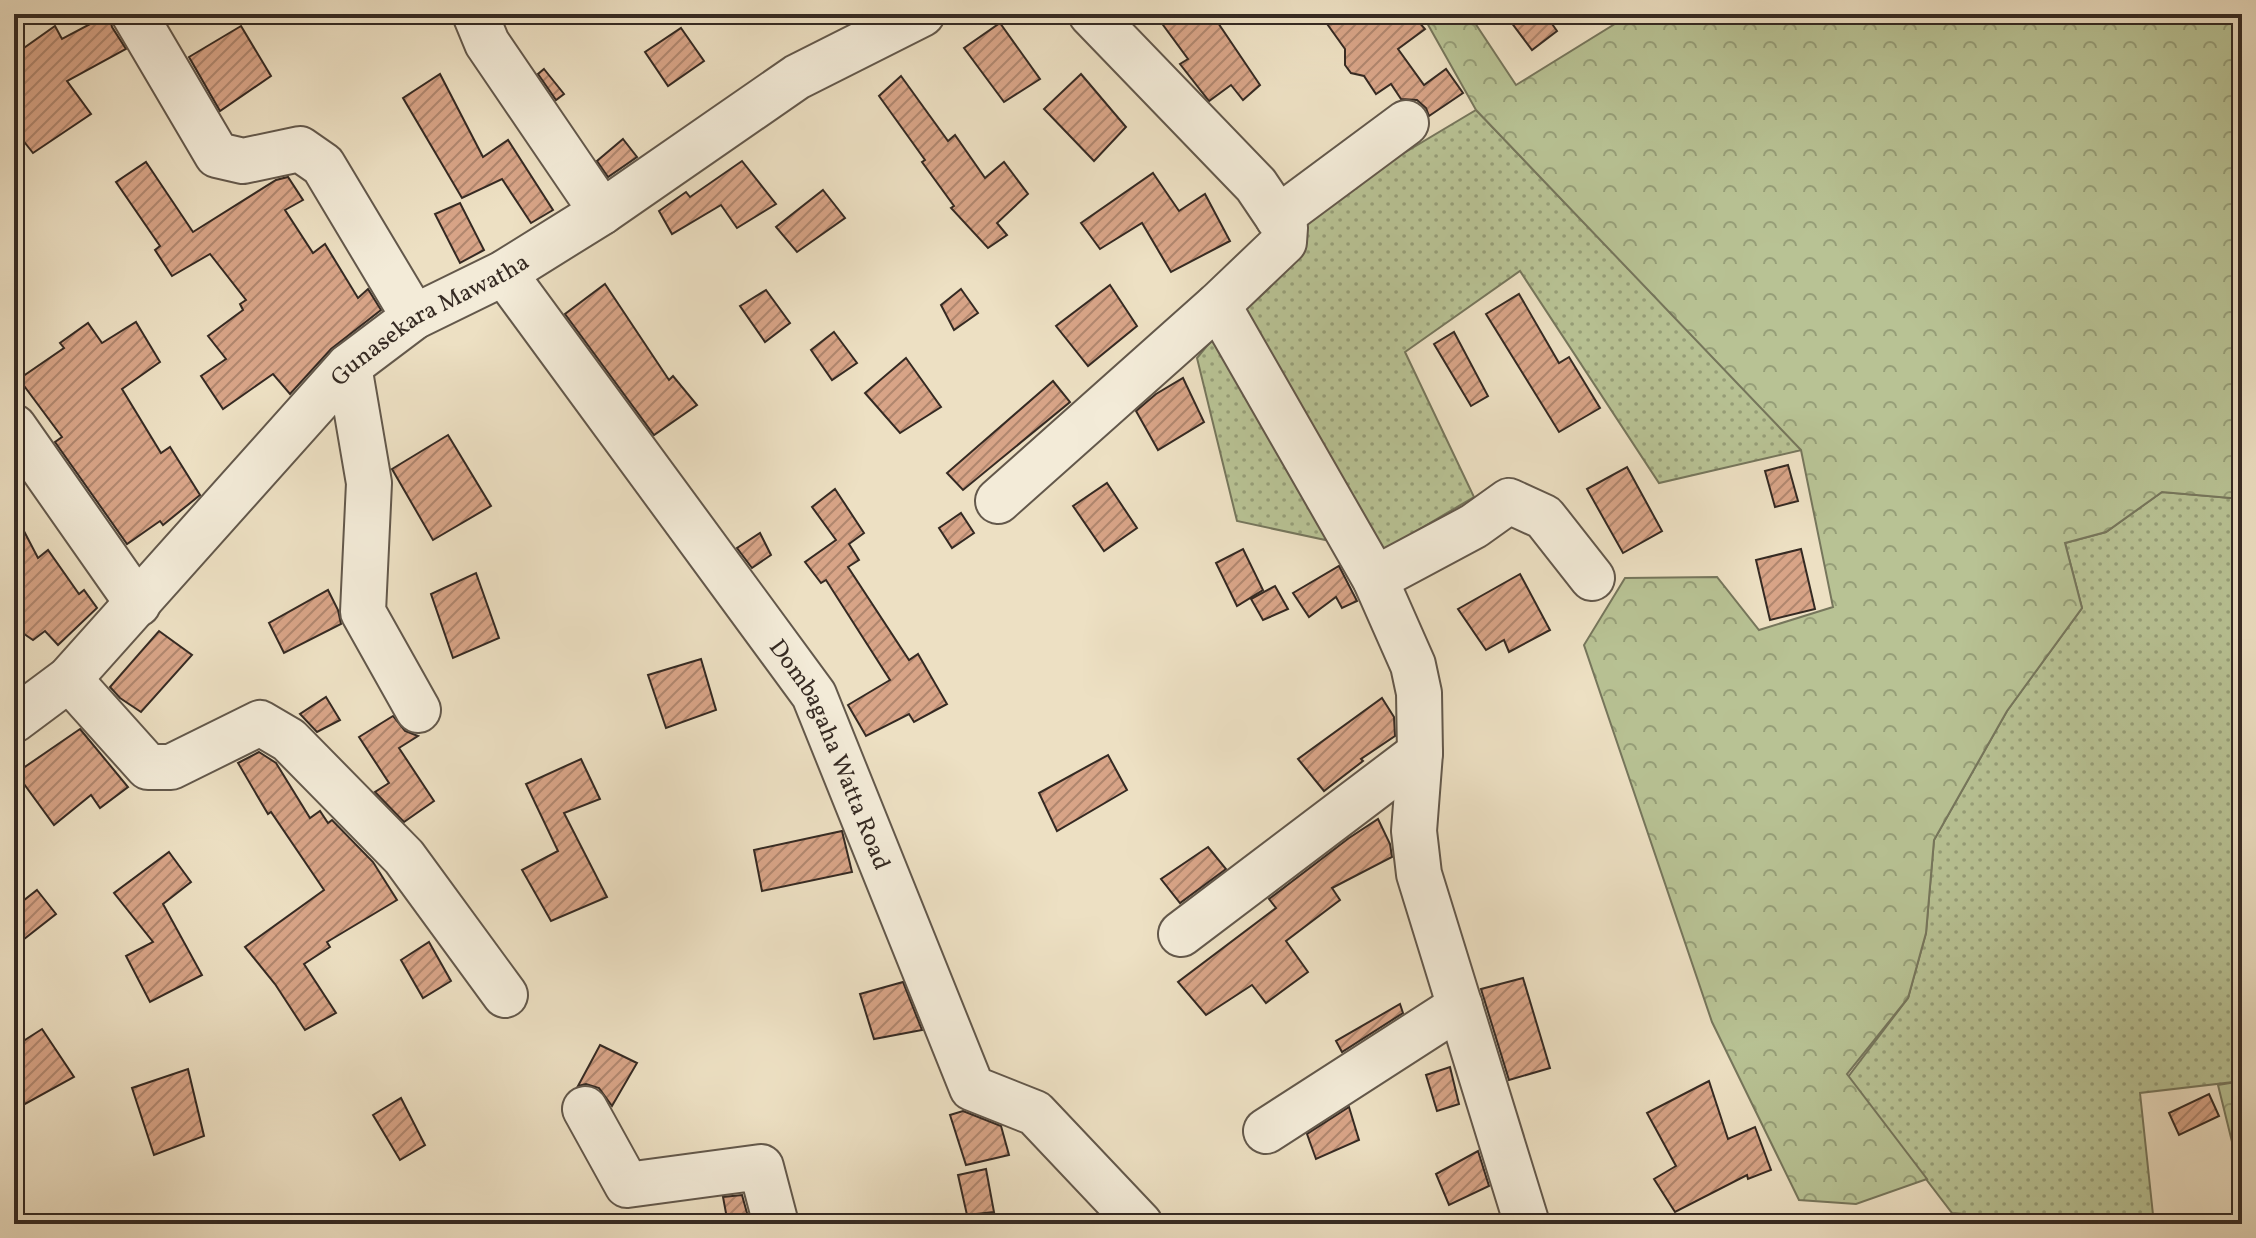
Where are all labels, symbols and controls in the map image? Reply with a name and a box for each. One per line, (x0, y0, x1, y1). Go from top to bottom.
street label: Gunasekara Mawatha (324, 246, 537, 395)
street label: Dombagaha Watta Road (760, 633, 898, 875)

